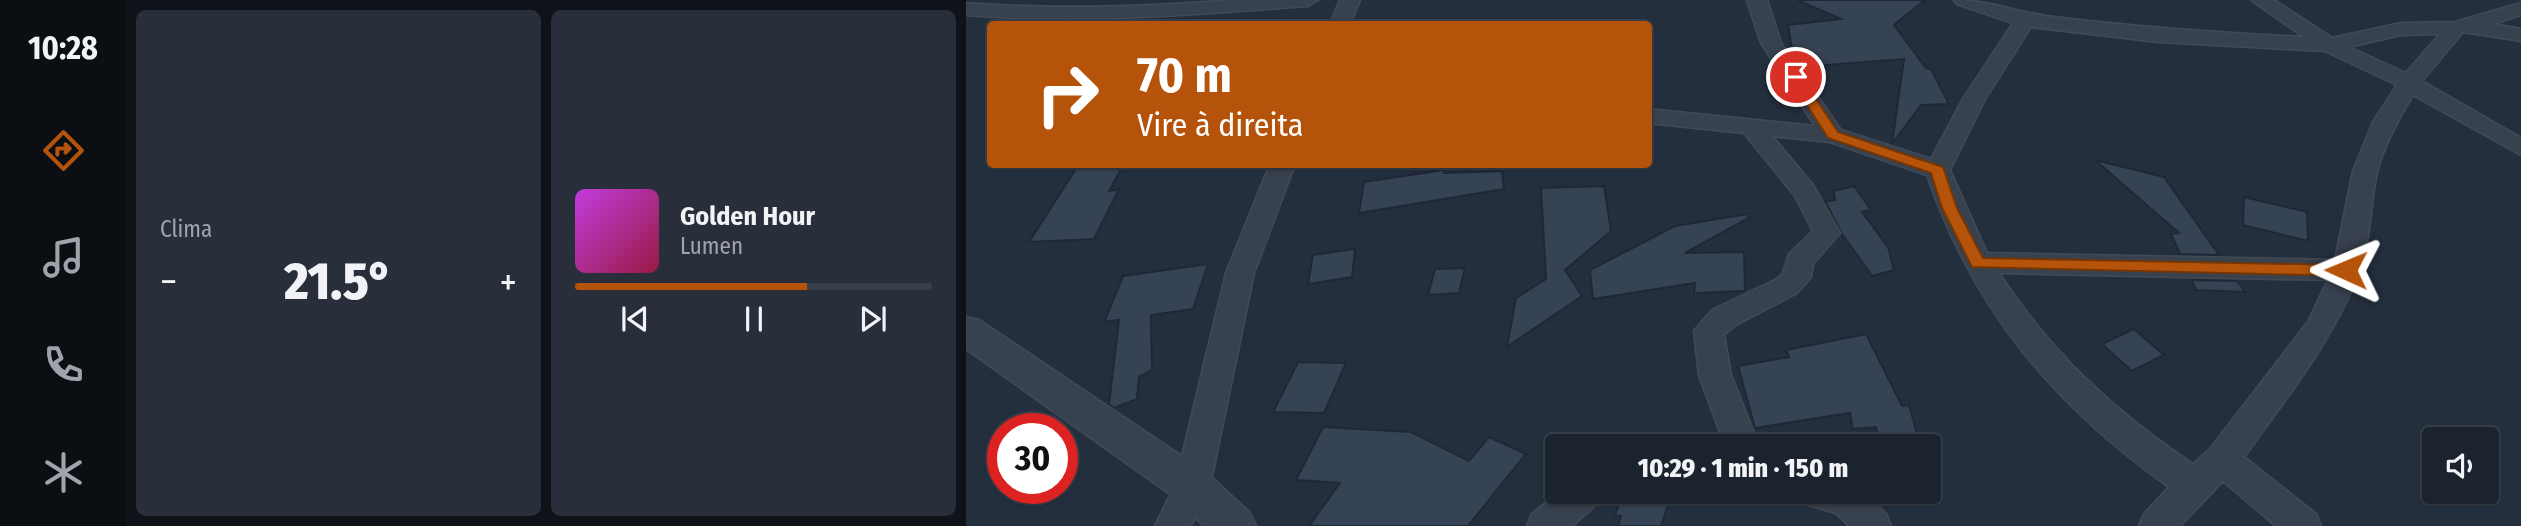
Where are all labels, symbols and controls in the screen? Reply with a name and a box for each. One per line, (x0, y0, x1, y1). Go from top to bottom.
text: 10:28 (28, 29, 98, 67)
text: 70 m (1137, 46, 1232, 105)
pin (1766, 47, 1826, 107)
icon: right (1022, 49, 1113, 140)
icon: arrive (1777, 58, 1815, 96)
text: Vire à direita (1137, 106, 1303, 144)
icon: directions (39, 126, 88, 175)
text: Golden Hour (680, 201, 815, 232)
text: Clima (160, 215, 212, 243)
text: Lumen (680, 232, 743, 260)
icon: music (39, 233, 88, 282)
position arrow (2309, 233, 2383, 307)
text: 21.5° (284, 250, 393, 313)
text: − (160, 259, 177, 305)
text: + (500, 259, 517, 305)
icon: previous (616, 300, 654, 338)
icon: pause (735, 300, 773, 338)
icon: next (854, 300, 892, 338)
icon: phone (39, 340, 88, 389)
speed limit sign: 30 (987, 413, 1078, 504)
map controls (2422, 427, 2499, 504)
button: sound (2422, 427, 2499, 504)
icon: climate (39, 448, 88, 497)
text: 10:29 · 1 min · 150 m (1638, 453, 1848, 484)

